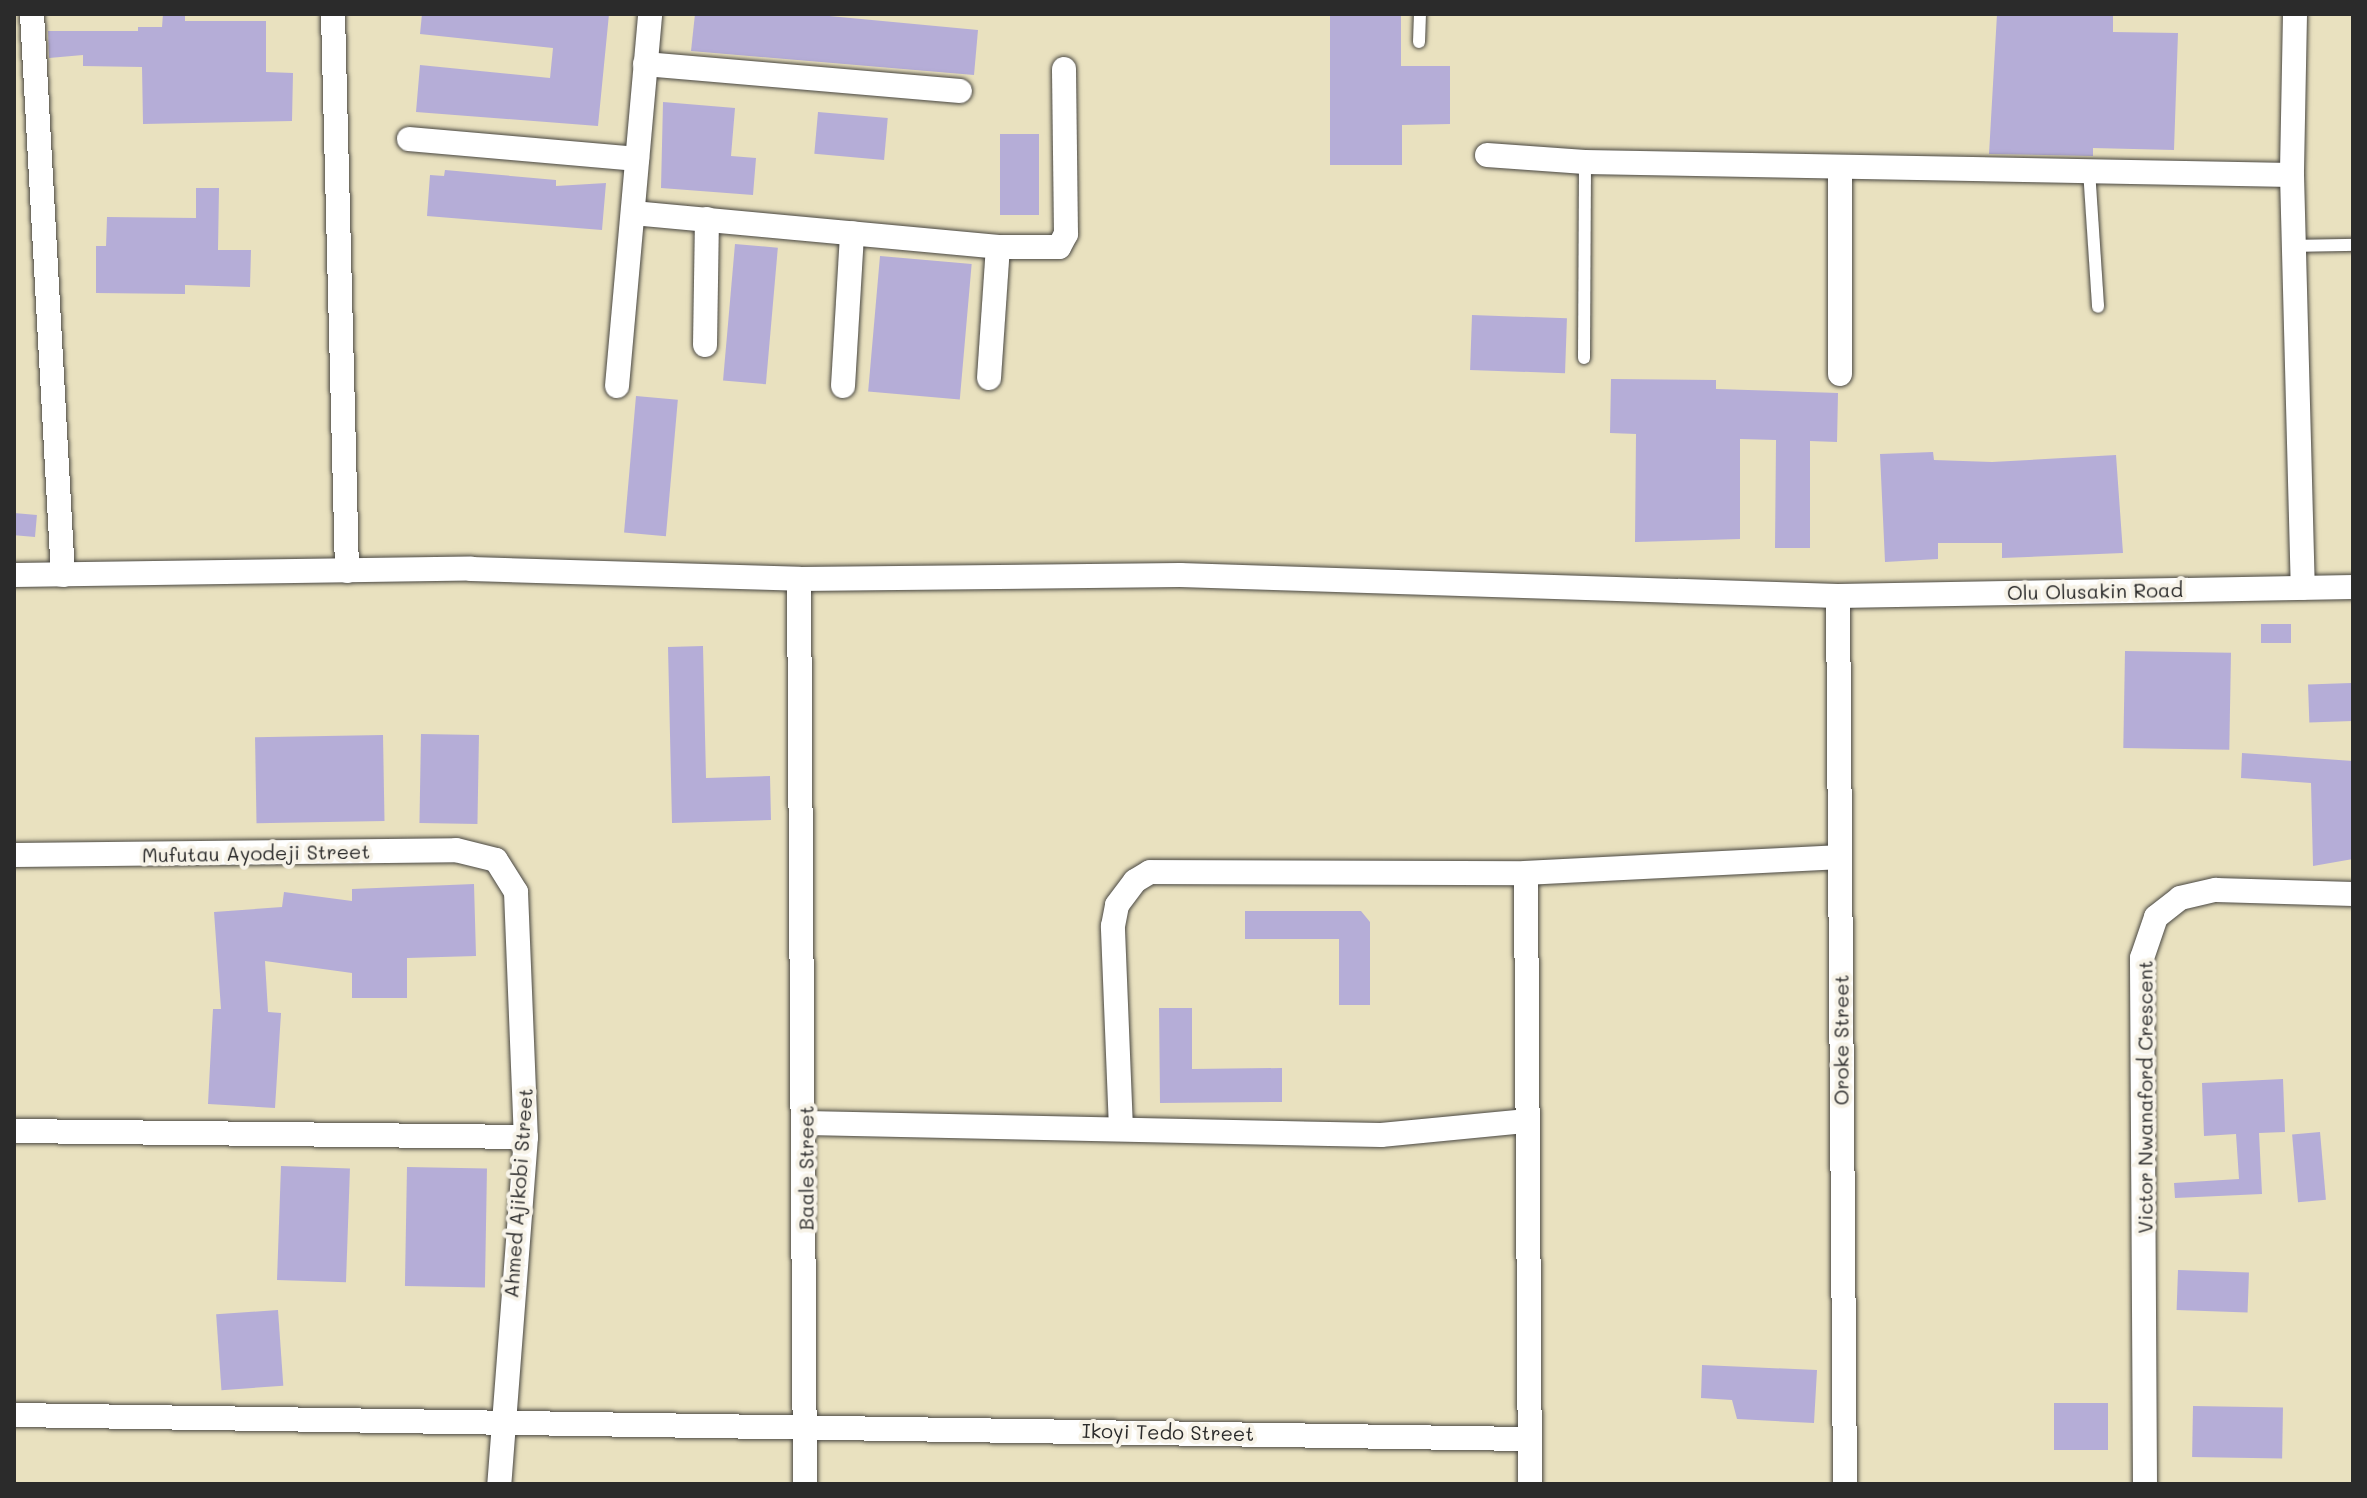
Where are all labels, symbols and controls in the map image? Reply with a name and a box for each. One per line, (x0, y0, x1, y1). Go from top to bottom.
street label: Olu Olusakin Road (2007, 577, 2183, 605)
street label: Mufutau Ayodeji Street (142, 839, 370, 867)
street label: Victor Nwanaford Crescent (2133, 960, 2157, 1234)
street label: Oroke Street (1829, 975, 1853, 1105)
street label: Ahmed Ajikobi Street (499, 1087, 537, 1299)
street label: Baale Street (794, 1106, 818, 1230)
street label: Ikoyi Tedo Street (1082, 1418, 1254, 1446)

